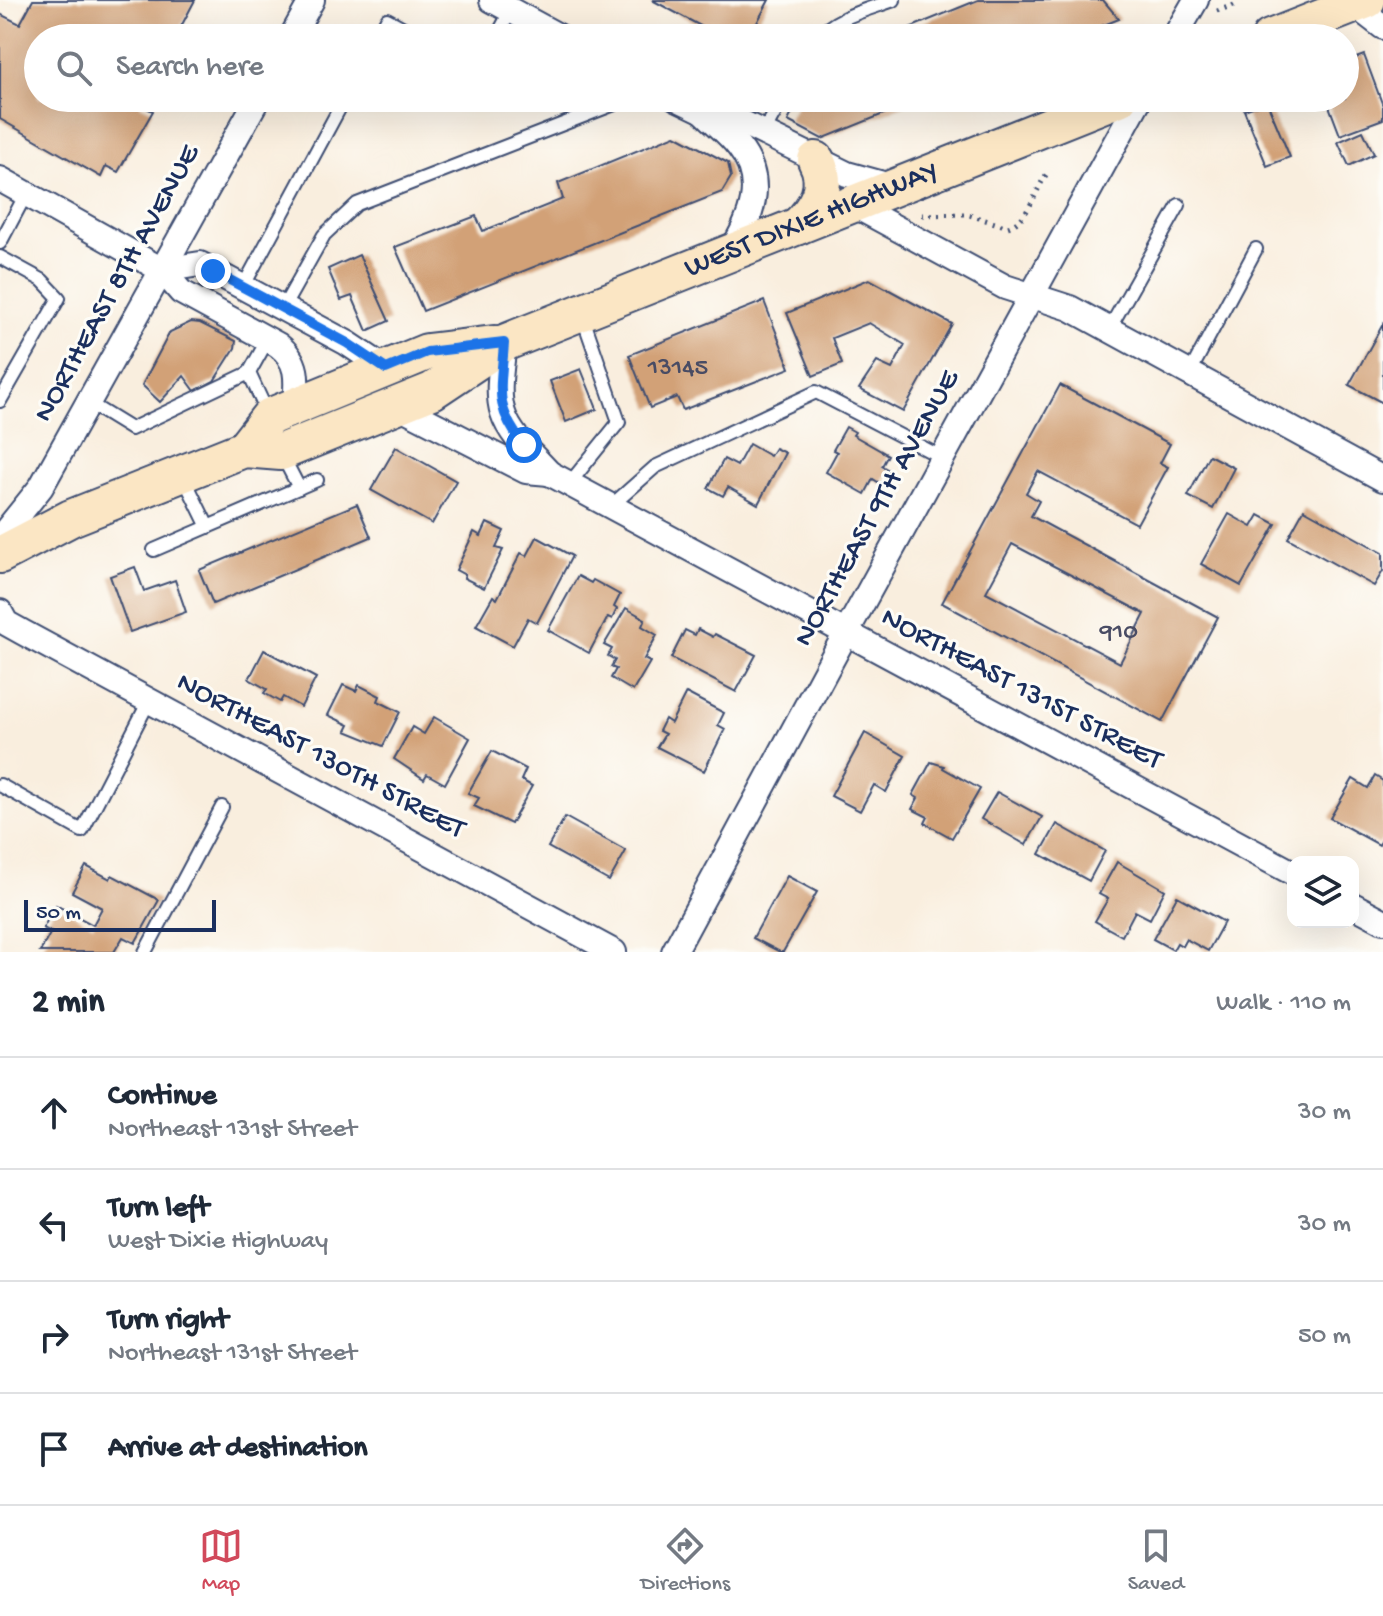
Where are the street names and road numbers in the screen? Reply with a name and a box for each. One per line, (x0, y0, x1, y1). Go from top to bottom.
street label: NORTHEAST 8TH AVENUE (27, 138, 210, 429)
street label: WEST DIXIE HIGHWAY (680, 154, 944, 287)
street label: NORTHEAST 9TH AVENUE (787, 364, 969, 653)
street label: NORTHEAST 131ST STREET (874, 601, 1169, 780)
street label: NORTHEAST 130TH STREET (170, 666, 471, 849)

